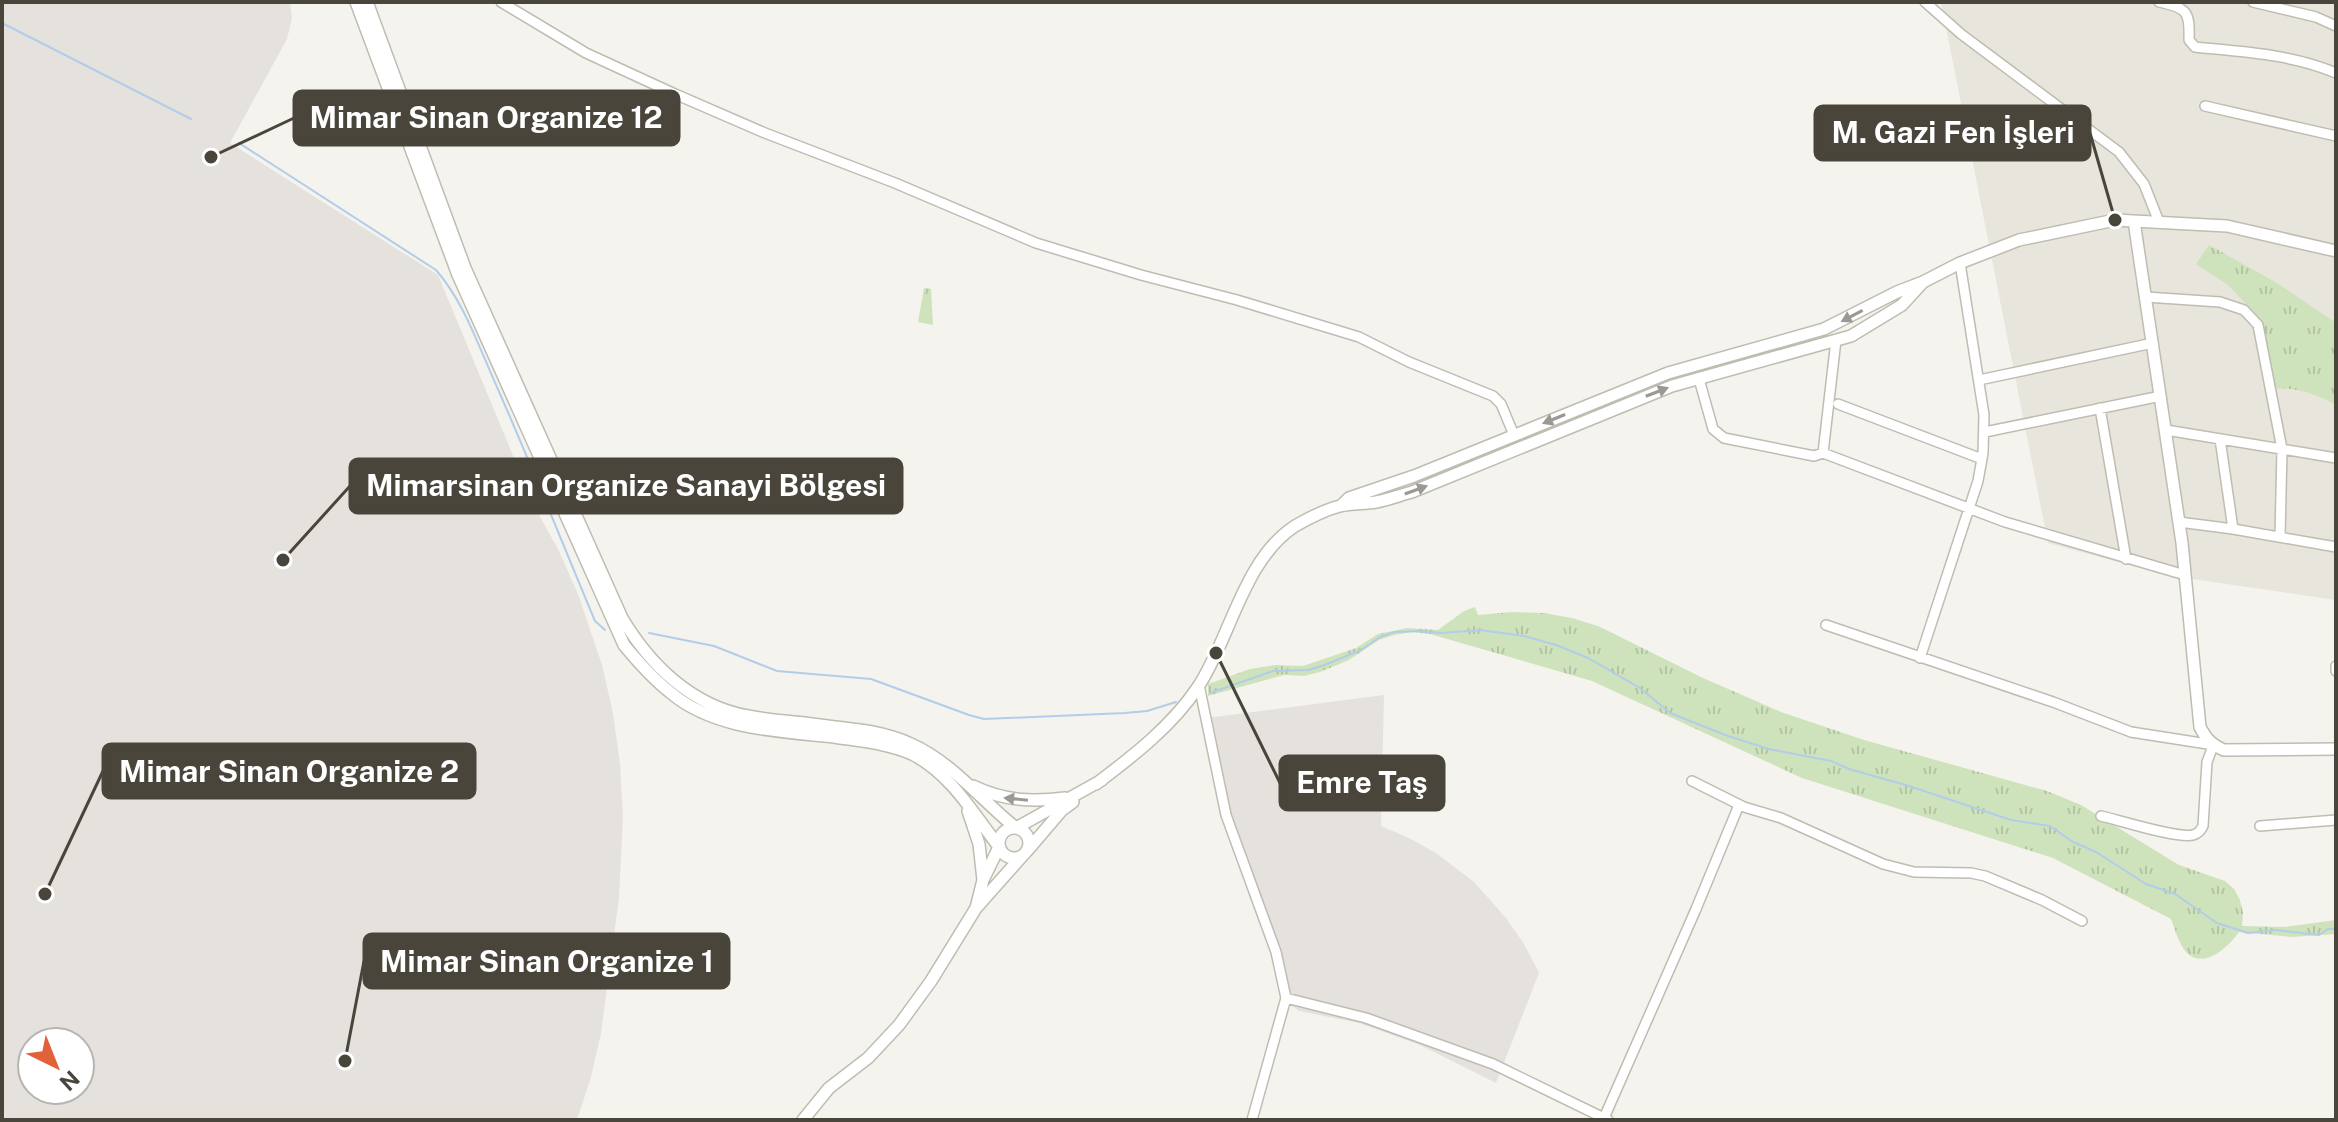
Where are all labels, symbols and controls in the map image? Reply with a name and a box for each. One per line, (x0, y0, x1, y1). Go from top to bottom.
callout: Mimar Sinan Organize 12 (294, 91, 679, 145)
text: Mimar Sinan Organize 12 (310, 99, 662, 135)
callout: M. Gazi Fen İşleri (1815, 106, 2090, 160)
text: M. Gazi Fen İşleri (1832, 114, 2074, 150)
one-way arrow (1841, 309, 1864, 323)
one-way arrow (1645, 385, 1669, 398)
one-way arrow (1542, 413, 1566, 426)
callout: Mimarsinan Organize Sanayi Bölgesi (350, 459, 902, 513)
text: Mimarsinan Organize Sanayi Bölgesi (366, 467, 886, 503)
one-way arrow (1405, 483, 1429, 495)
callout: Mimar Sinan Organize 2 (103, 744, 475, 798)
text: Mimar Sinan Organize 2 (119, 753, 459, 789)
callout: Emre Taş (1280, 756, 1444, 810)
text: Emre Taş (1296, 764, 1428, 800)
one-way arrow (1003, 793, 1028, 806)
callout: Mimar Sinan Organize 1 (364, 934, 729, 988)
text: Mimar Sinan Organize 1 (380, 943, 714, 979)
north arrow (16, 1026, 96, 1106)
text: N (54, 1065, 85, 1096)

